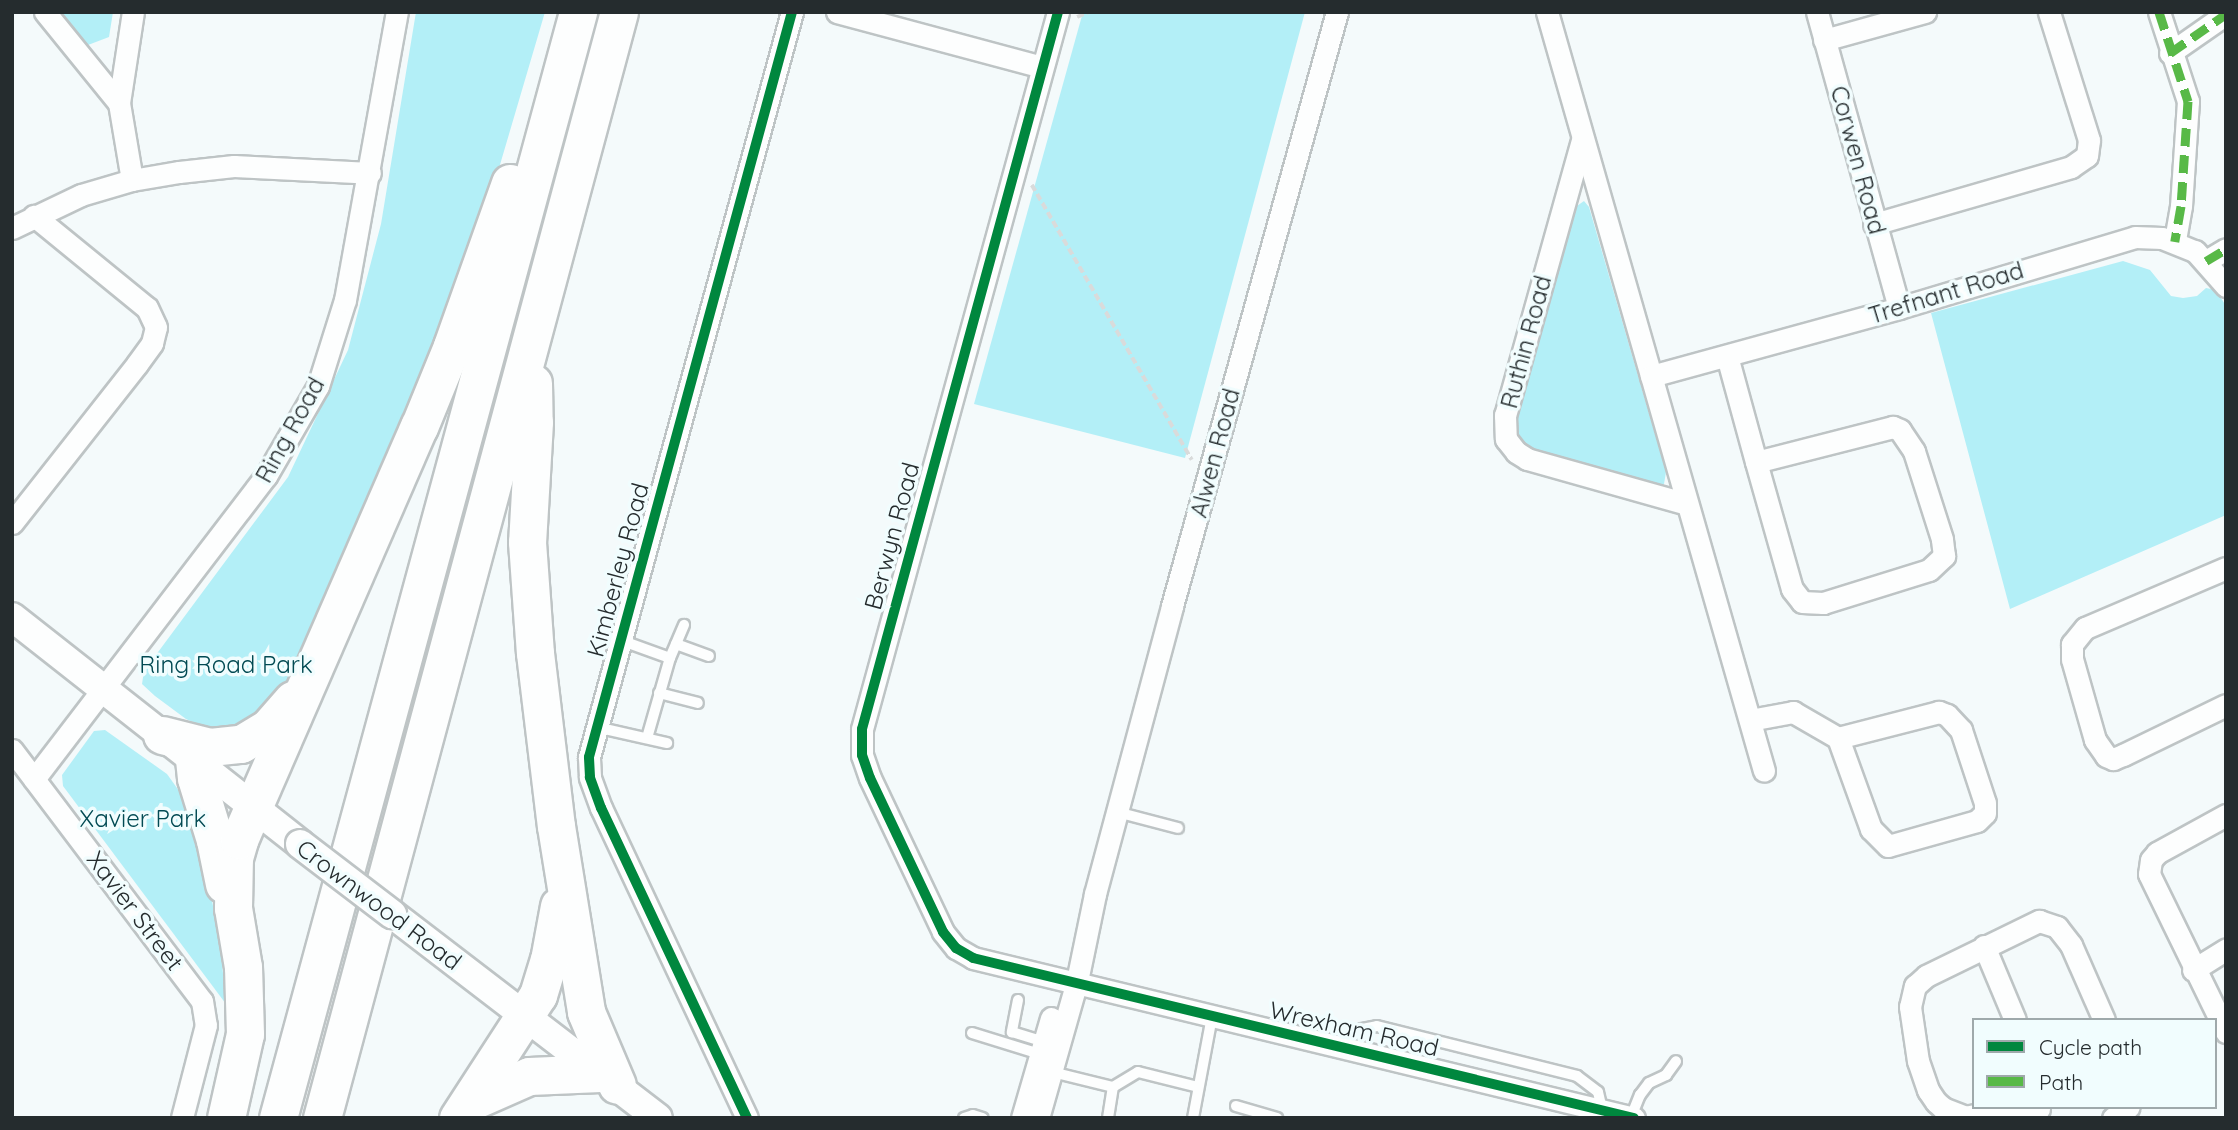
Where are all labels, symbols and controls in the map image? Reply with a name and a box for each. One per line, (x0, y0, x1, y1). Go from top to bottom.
street label: Corwen Road (1824, 83, 1892, 237)
street label: Trefnant Road (1865, 256, 2027, 330)
street label: Ruthin Road (1494, 272, 1558, 412)
street label: Ring Road (249, 372, 331, 488)
street label: Alwen Road (1184, 385, 1246, 521)
street label: Berwyn Road (859, 459, 925, 613)
street label: Kimberley Road (581, 480, 655, 660)
park label: Ring Road Park (139, 651, 313, 679)
park label: Xavier Park (80, 805, 206, 833)
street label: Crownwood Road (291, 834, 467, 976)
street label: Xavier Street (81, 846, 189, 976)
street label: Wrexham Road (1266, 996, 1442, 1062)
legend (1972, 1018, 2217, 1109)
text: Cycle path (2039, 1034, 2142, 1060)
text: Path (2039, 1069, 2083, 1095)

